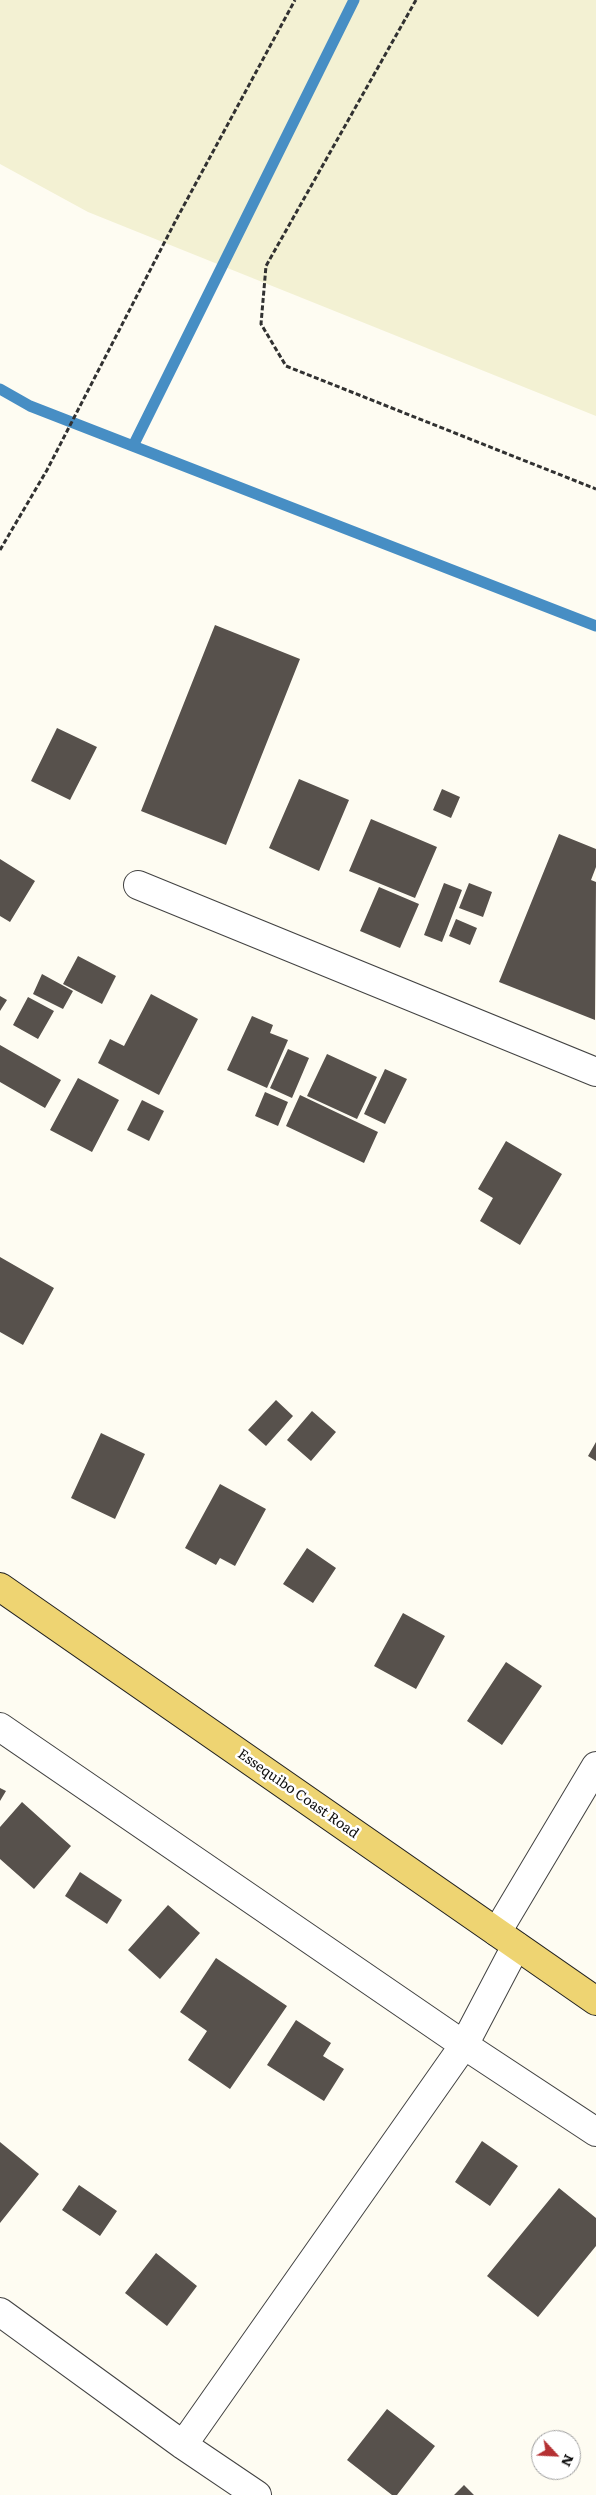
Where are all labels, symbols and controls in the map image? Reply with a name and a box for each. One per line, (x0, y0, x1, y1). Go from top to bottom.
street label: Essequibo Coast Road (234, 1746, 362, 1842)
north arrow (531, 2430, 581, 2480)
text: N (557, 2451, 580, 2470)

